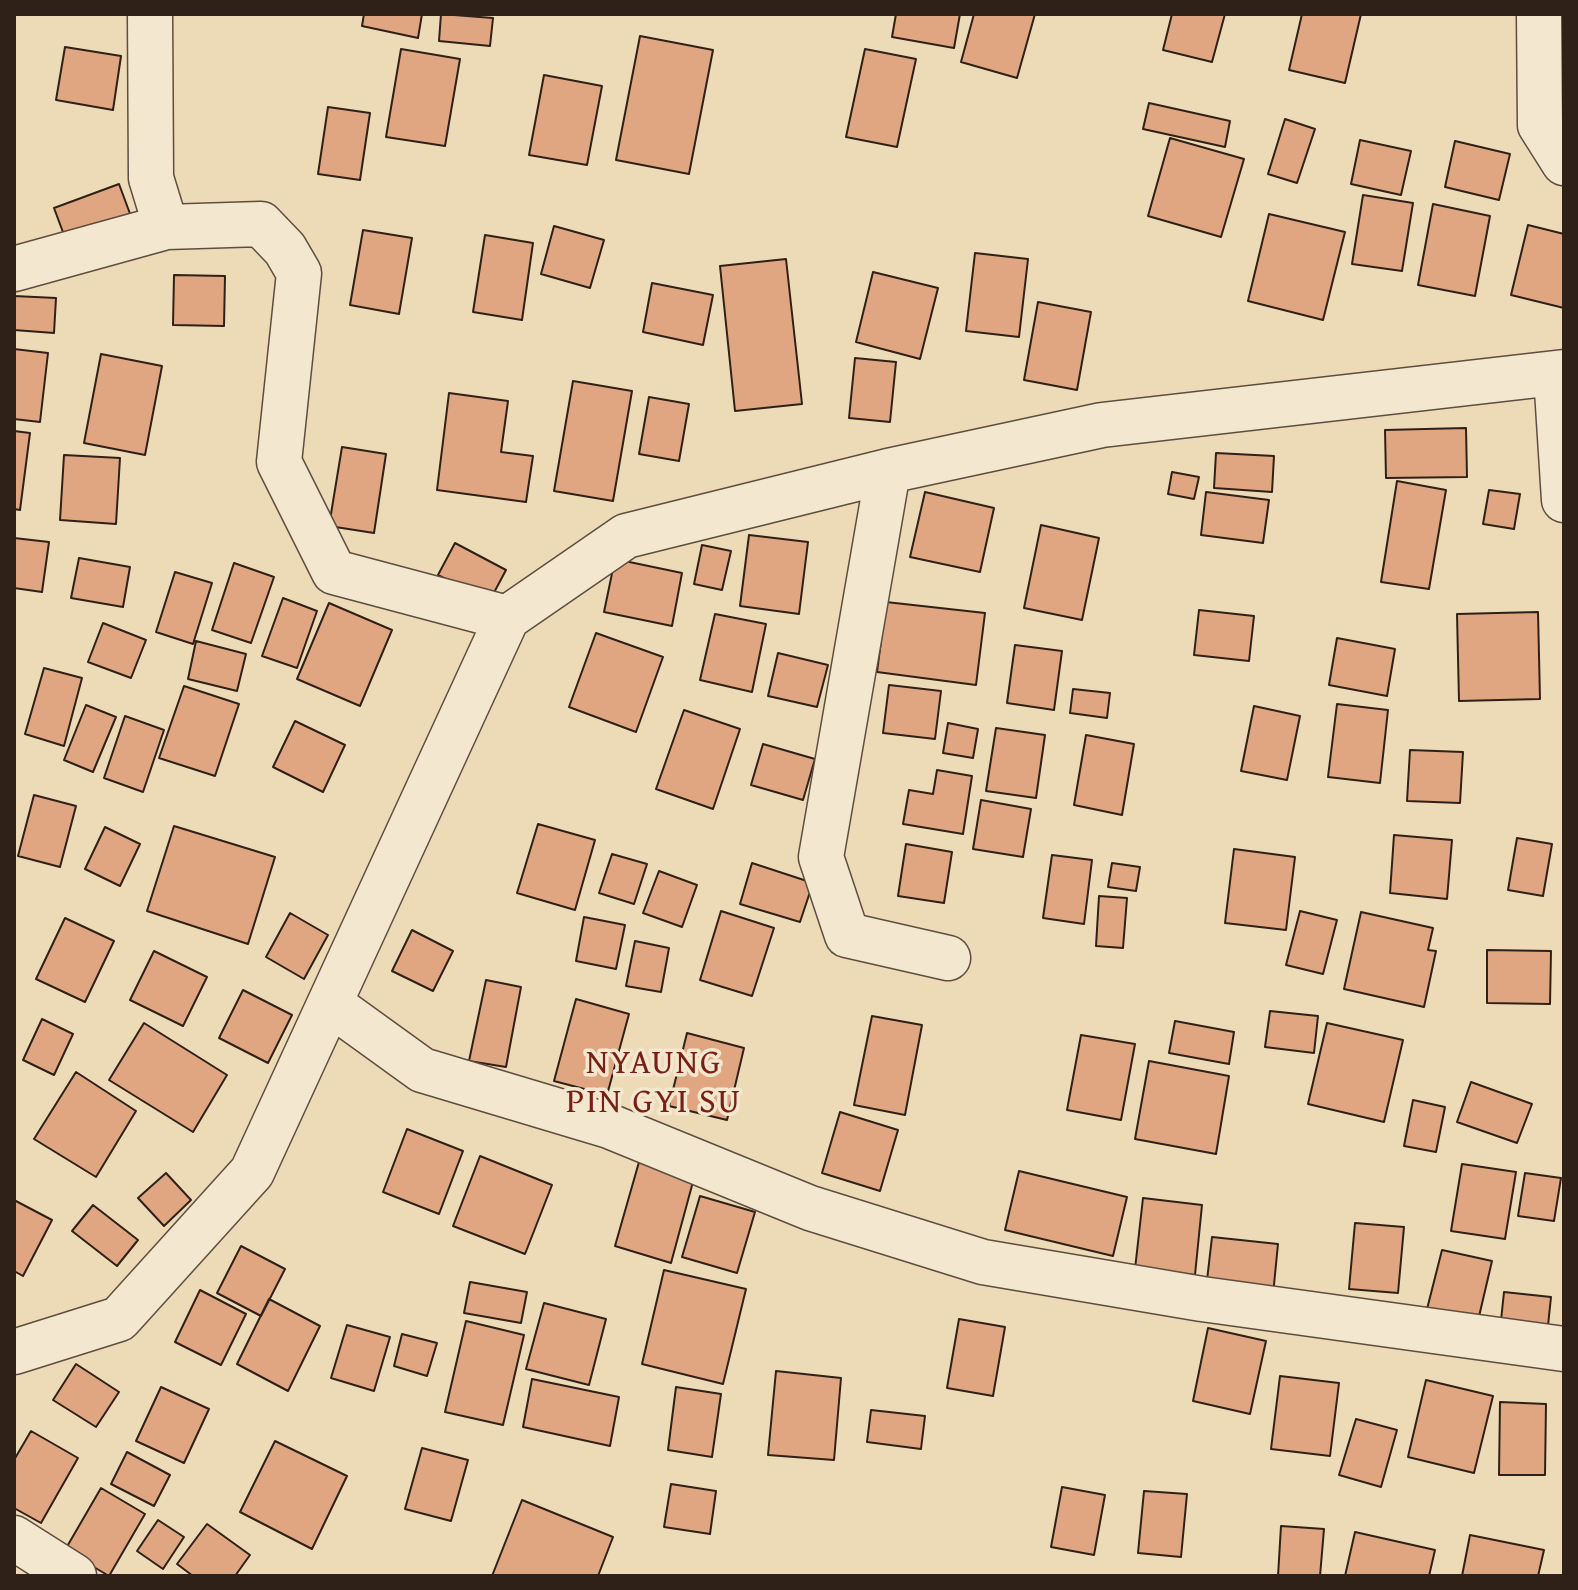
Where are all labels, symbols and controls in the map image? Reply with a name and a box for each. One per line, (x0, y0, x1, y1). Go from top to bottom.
district label: NYAUNG PIN GYI SU (566, 1044, 742, 1124)

